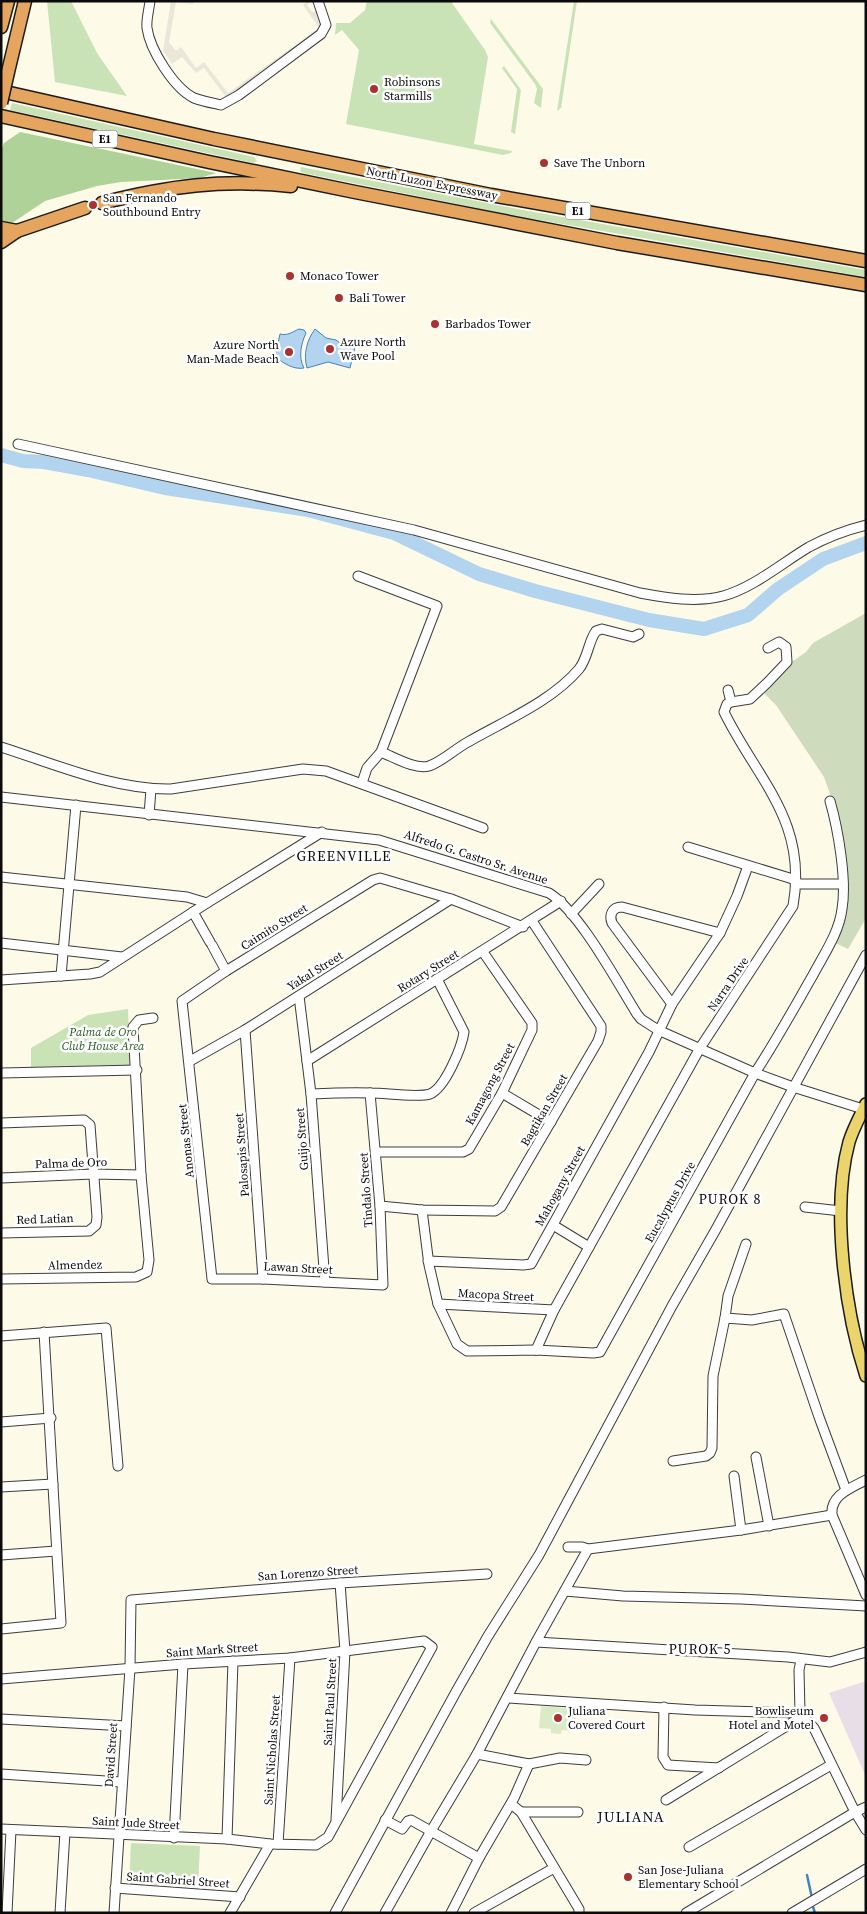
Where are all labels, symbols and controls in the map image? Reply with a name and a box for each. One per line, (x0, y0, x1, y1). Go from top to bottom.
place label: Robinsons Starmills (384, 74, 440, 104)
marker: Robinsons Starmills (368, 83, 380, 95)
road number: E1 (92, 130, 118, 148)
place label: Save The Unborn (554, 155, 645, 171)
marker: Save The Unborn (538, 157, 550, 169)
street label: North Luzon Expressway (365, 162, 500, 204)
place label: San Fernando Southbound Entry (103, 190, 202, 220)
marker: San Fernando Southbound Entry (87, 199, 99, 211)
road number: E1 (566, 202, 590, 220)
place label: Monaco Tower (300, 268, 379, 284)
marker: Monaco Tower (284, 270, 296, 282)
place label: Bali Tower (349, 290, 405, 306)
marker: Bali Tower (333, 292, 345, 304)
place label: Barbados Tower (445, 316, 531, 332)
marker: Barbados Tower (429, 318, 441, 330)
place label: Azure North Wave Pool (340, 334, 406, 364)
place label: Azure North Man-Made Beach (186, 337, 279, 367)
marker: Azure North Wave Pool (324, 343, 336, 355)
marker: Azure North Man-Made Beach (283, 346, 295, 358)
street label: Alfredo G. Castro Sr. Avenue (402, 826, 550, 888)
district label: GREENVILLE (297, 846, 391, 866)
street label: Caimito Street (238, 900, 311, 954)
street label: Rotary Street (394, 946, 462, 996)
street label: Yakal Street (284, 948, 346, 994)
street label: Narra Drive (704, 954, 752, 1014)
park label: Palma de Oro Club House Area (62, 1024, 145, 1054)
street label: Kamagong Street (462, 1040, 518, 1128)
street label: Bagtikan Street (517, 1071, 571, 1149)
street label: Anonas Street (174, 1103, 198, 1179)
street label: Guijo Street (292, 1107, 312, 1171)
street label: Palosapis Street (231, 1112, 253, 1197)
street label: Mahogany Street (531, 1143, 589, 1229)
street label: Tindalo Street (355, 1152, 377, 1228)
street label: Palma de Oro (35, 1154, 108, 1172)
street label: Eucalyptus Drive (641, 1159, 699, 1245)
district label: PUROK 8 (699, 1189, 761, 1209)
street label: Red Latian (16, 1210, 74, 1228)
street label: Almendez (48, 1257, 103, 1273)
street label: Lawan Street (263, 1258, 333, 1278)
street label: Macopa Street (458, 1285, 534, 1305)
street label: San Lorenzo Street (257, 1562, 359, 1584)
street label: Saint Mark Street (166, 1639, 258, 1661)
district label: PUROK 5 (669, 1639, 731, 1659)
street label: Saint Paul Street (320, 1658, 340, 1746)
street label: Saint Nicholas Street (260, 1694, 284, 1805)
place label: Juliana Covered Court (567, 1703, 645, 1733)
place label: Bowliseum Hotel and Motel (729, 1703, 814, 1733)
marker: Juliana Covered Court (552, 1712, 564, 1724)
marker: Bowliseum Hotel and Motel (818, 1712, 830, 1724)
street label: David Street (101, 1722, 121, 1788)
district label: JULIANA (596, 1806, 665, 1827)
street label: Saint Jude Street (92, 1813, 180, 1833)
place label: San Jose-Juliana Elementary School (638, 1862, 739, 1892)
street label: Saint Gabriel Street (126, 1868, 230, 1892)
marker: San Jose-Juliana Elementary School (622, 1871, 634, 1883)

